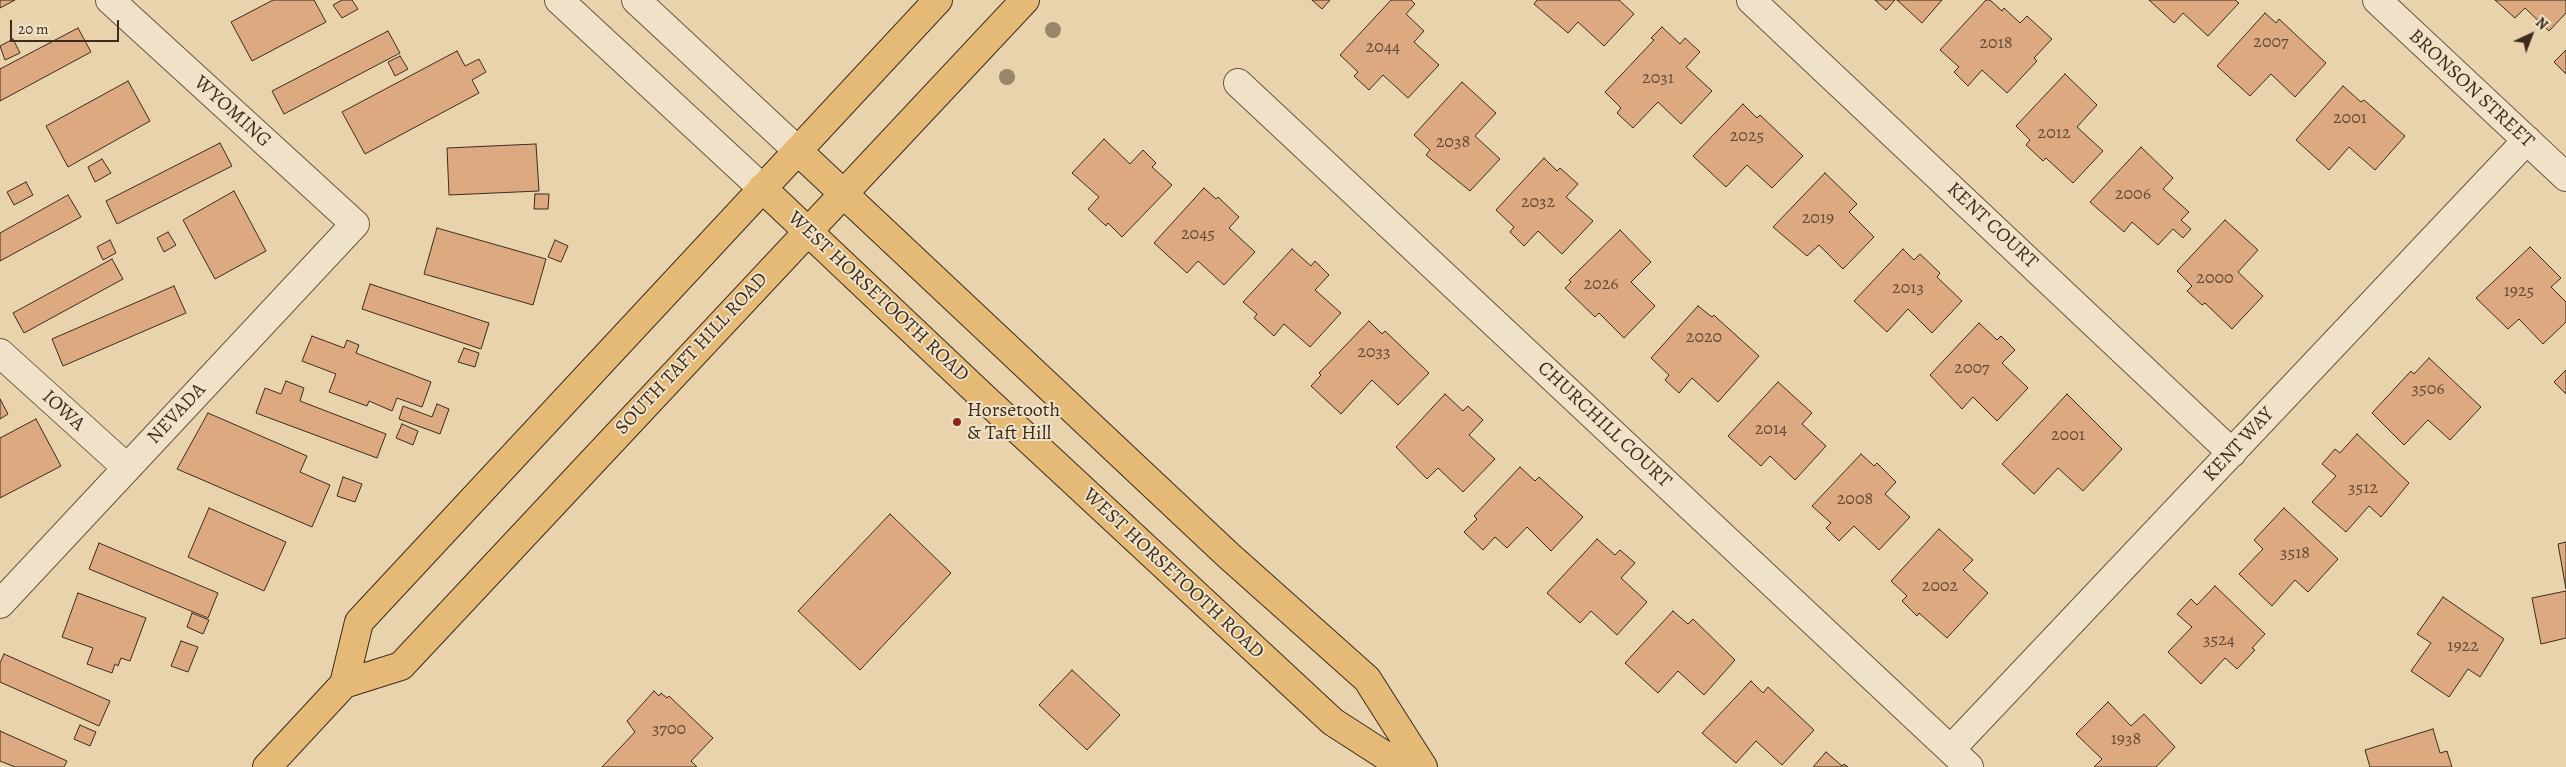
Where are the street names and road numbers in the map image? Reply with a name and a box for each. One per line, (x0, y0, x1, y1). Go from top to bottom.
street label: BRONSON STREET (2403, 25, 2539, 153)
street label: WYOMING (189, 71, 275, 153)
street label: KENT COURT (1941, 178, 2043, 274)
street label: WEST HORSETOOTH ROAD (782, 207, 974, 387)
street label: SOUTH TAFT HILL ROAD (611, 268, 773, 440)
street label: CHURCHILL COURT (1532, 357, 1676, 493)
street label: NEVADA (143, 378, 211, 450)
street label: IOWA (36, 385, 90, 437)
street label: KENT WAY (2199, 403, 2279, 487)
street label: WEST HORSETOOTH ROAD (1077, 484, 1269, 664)

